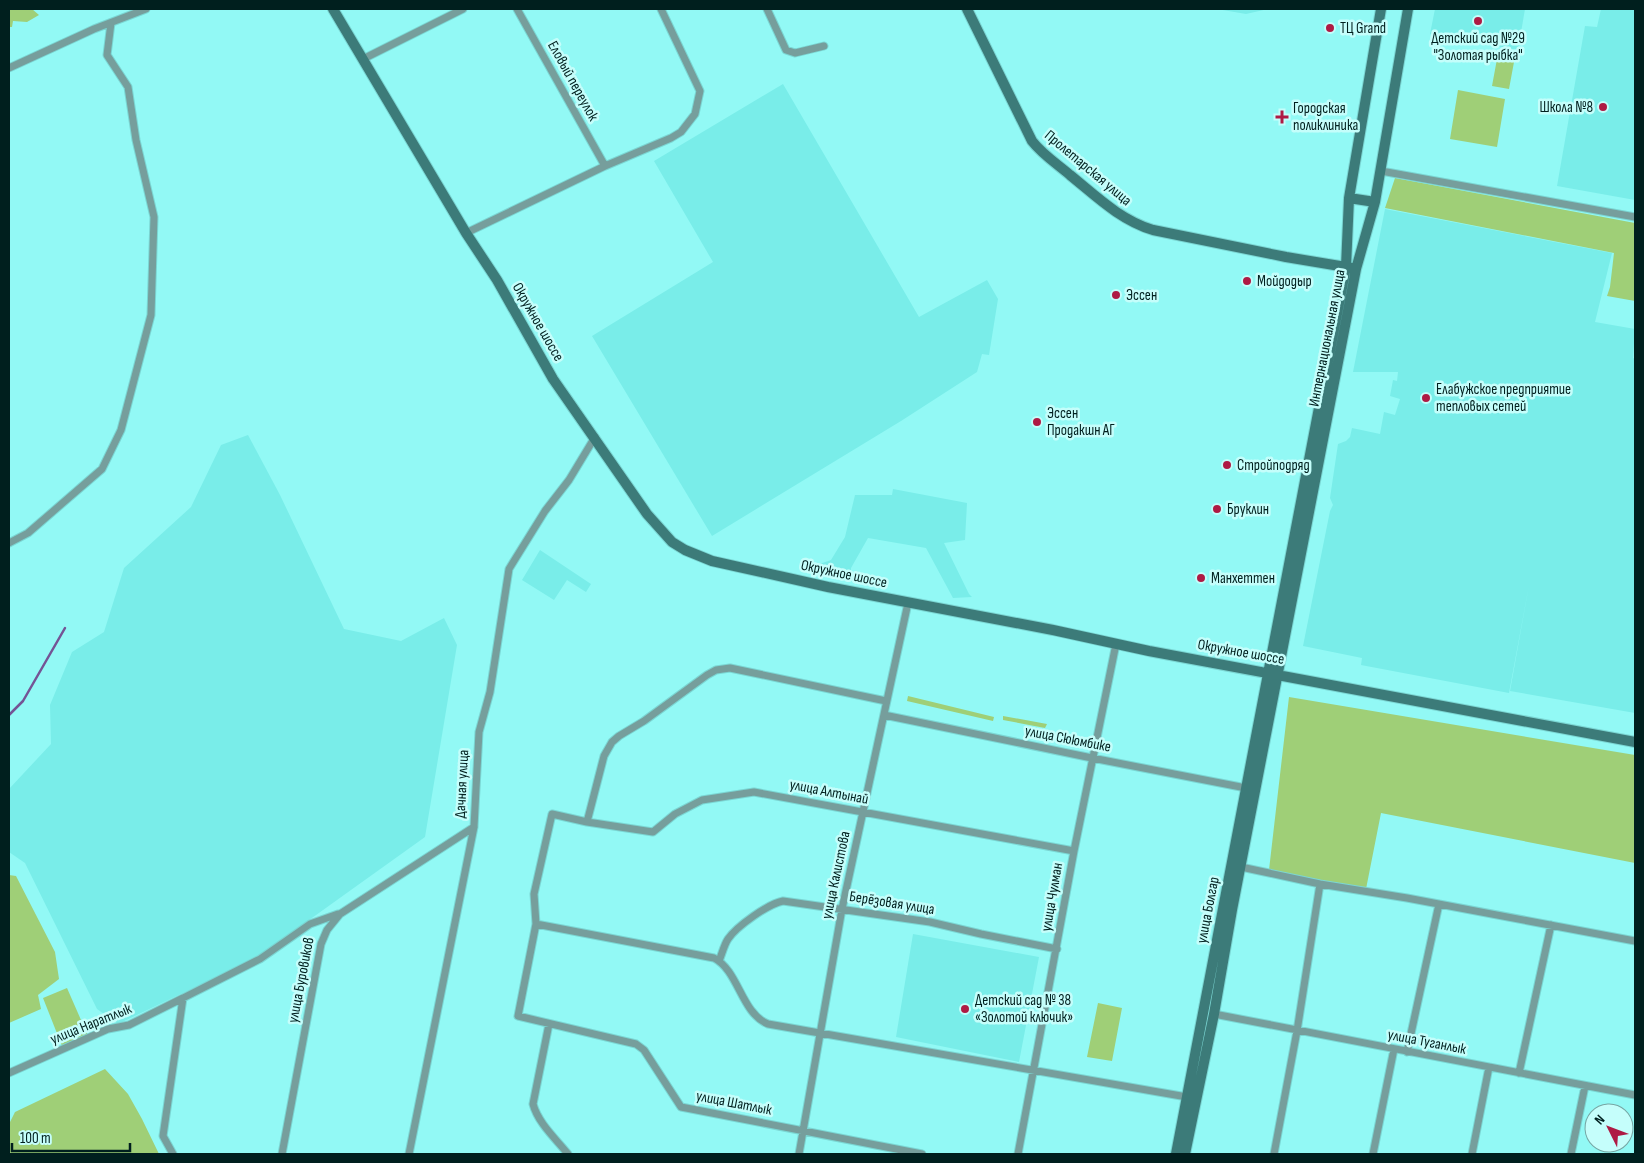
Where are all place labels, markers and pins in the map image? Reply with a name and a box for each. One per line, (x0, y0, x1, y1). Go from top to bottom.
marker: Детский сад №29 "Золотая рыбка" (1472, 15, 1484, 27)
place label: ТЦ Grand (1340, 19, 1386, 38)
marker: ТЦ Grand (1324, 22, 1336, 34)
place label: Детский сад №29 "Золотая рыбка" (1431, 29, 1525, 65)
place label: Школа №8 (1540, 98, 1593, 117)
place label: Городская поликлиника (1293, 99, 1358, 135)
marker: Школа №8 (1597, 101, 1609, 113)
marker: Городская поликлиника (1275, 110, 1289, 124)
place label: Мойдодыр (1257, 272, 1312, 291)
marker: Мойдодыр (1241, 275, 1253, 287)
place label: Эссен (1126, 286, 1157, 305)
marker: Эссен (1110, 289, 1122, 301)
place label: Елабужское предприятие тепловых сетей (1436, 380, 1571, 416)
marker: Елабужское предприятие тепловых сетей (1420, 392, 1432, 404)
place label: Эссен Продакшн АГ (1047, 404, 1115, 440)
marker: Эссен Продакшн АГ (1031, 416, 1043, 428)
place label: Стройподряд (1237, 456, 1310, 475)
marker: Стройподряд (1221, 459, 1233, 471)
place label: Бруклин (1227, 500, 1269, 519)
marker: Бруклин (1211, 503, 1223, 515)
place label: Манхеттен (1211, 569, 1275, 588)
marker: Манхеттен (1195, 572, 1207, 584)
place label: Детский сад № 38 «Золотой ключик» (975, 991, 1073, 1027)
marker: Детский сад № 38 «Золотой ключик» (959, 1003, 971, 1015)

